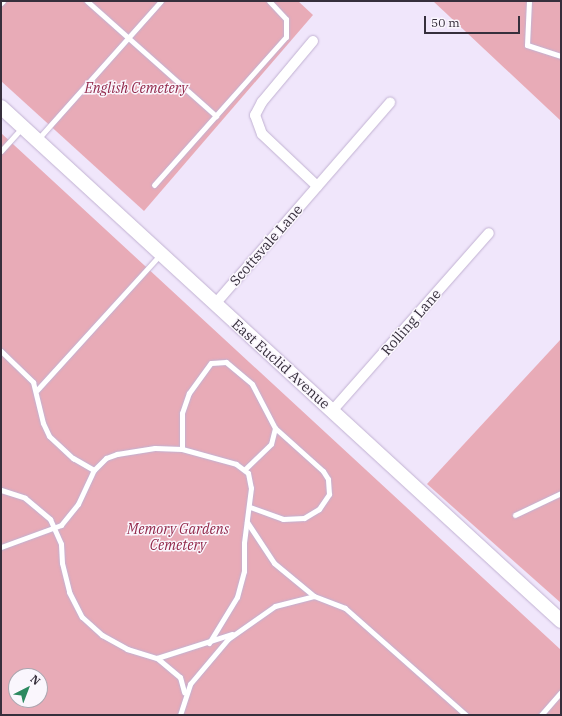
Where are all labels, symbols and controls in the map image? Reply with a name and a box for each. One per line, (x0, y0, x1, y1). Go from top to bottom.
scale bar (426, 8, 522, 34)
text: 50 m (431, 15, 460, 30)
park label: English Cemetery (84, 80, 188, 96)
street label: Scottsvale Lane (226, 201, 306, 289)
street label: Rolling Lane (378, 285, 444, 359)
street label: East Euclid Avenue (229, 316, 333, 412)
park label: Memory Gardens Cemetery (127, 521, 229, 554)
north arrow (8, 668, 48, 708)
text: N (27, 672, 43, 688)

